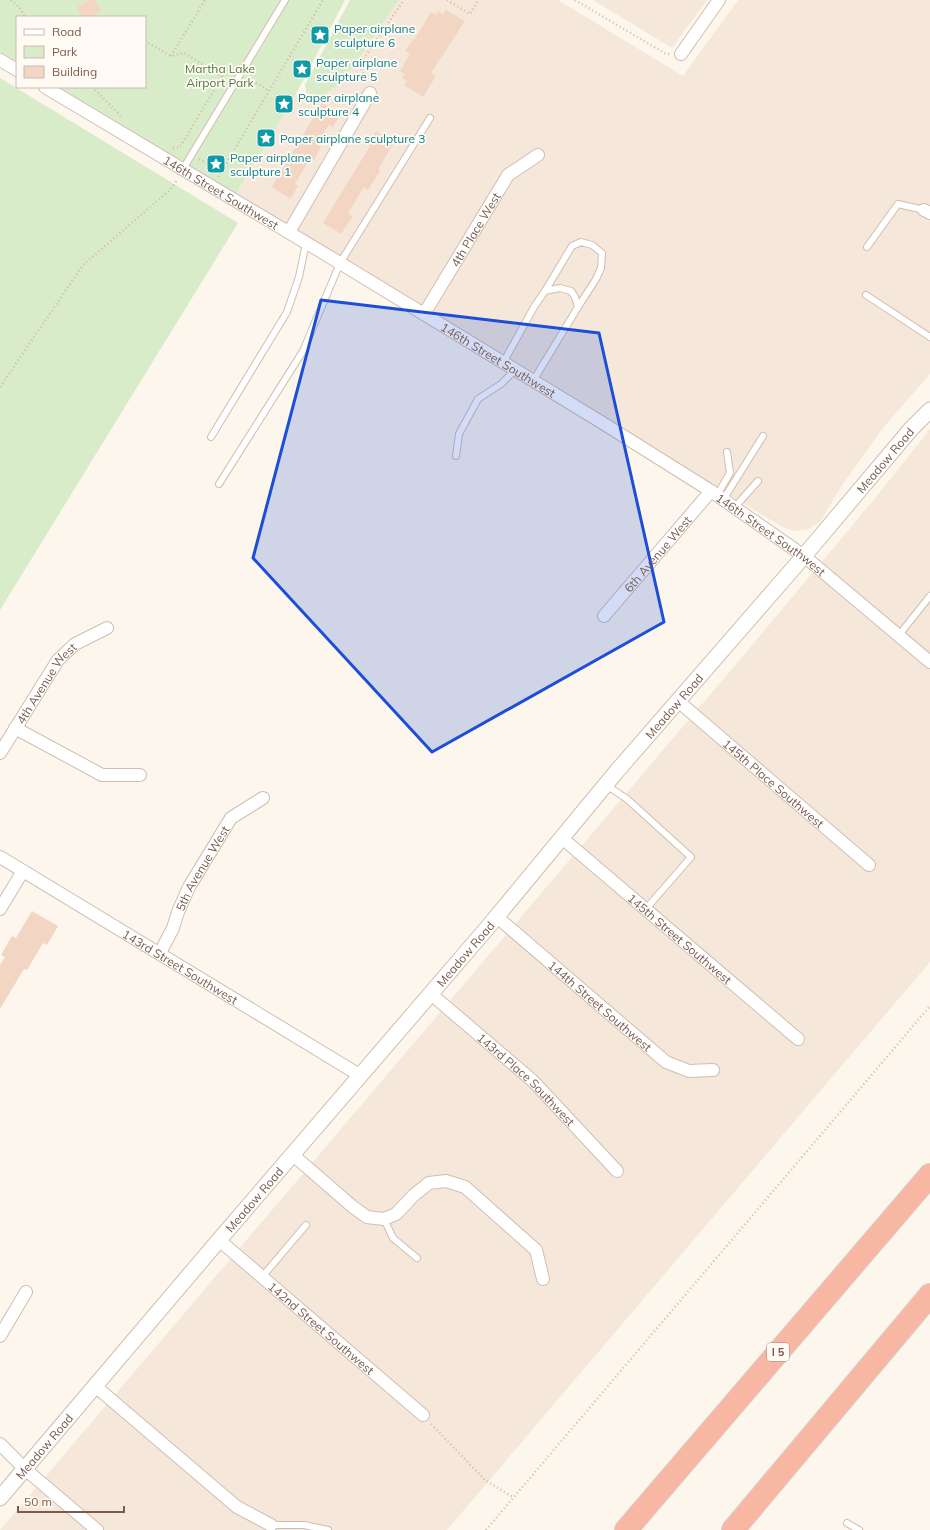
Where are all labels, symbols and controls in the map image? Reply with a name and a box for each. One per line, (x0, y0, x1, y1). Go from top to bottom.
legend (16, 16, 146, 88)
place label: Paper airplane sculpture 6 (334, 21, 415, 50)
text: Road (52, 24, 81, 39)
place icon: Paper airplane sculpture 6 (309, 24, 331, 46)
text: Park (52, 44, 78, 59)
place label: Paper airplane sculpture 5 (316, 55, 397, 84)
place icon: Paper airplane sculpture 5 (291, 58, 313, 80)
park label: Martha Lake Airport Park (185, 61, 255, 90)
text: Building (52, 64, 97, 79)
place label: Paper airplane sculpture 4 (298, 90, 379, 119)
place icon: Paper airplane sculpture 4 (273, 93, 295, 115)
place icon: Paper airplane sculpture 3 (255, 127, 277, 149)
place label: Paper airplane sculpture 3 (280, 131, 425, 146)
place label: Paper airplane sculpture 1 (230, 150, 311, 179)
street label: 146th Street Southwest (161, 152, 281, 232)
place icon: Paper airplane sculpture 1 (205, 153, 227, 175)
street label: 4th Place West (447, 189, 503, 269)
street label: 146th Street Southwest (438, 319, 559, 400)
street label: Meadow Road (853, 424, 917, 496)
street label: 146th Street Southwest (713, 490, 829, 579)
street label: 6th Avenue West (620, 512, 694, 595)
street label: 4th Avenue West (13, 639, 79, 726)
street label: Meadow Road (641, 670, 706, 741)
street label: 145th Place Southwest (720, 735, 827, 831)
street label: 5th Avenue West (172, 823, 232, 913)
street label: 145th Street Southwest (625, 890, 735, 987)
street label: Meadow Road (433, 918, 497, 989)
street label: 143rd Street Southwest (120, 926, 241, 1007)
street label: 144th Street Southwest (545, 957, 655, 1054)
street label: 143rd Place Southwest (474, 1029, 578, 1129)
street label: Meadow Road (222, 1164, 286, 1235)
street label: 142nd Street Southwest (265, 1278, 378, 1377)
road number: I 5 (767, 1343, 789, 1361)
street label: Meadow Road (12, 1410, 76, 1482)
scale bar (18, 1488, 124, 1514)
text: 50 m (24, 1494, 52, 1509)

